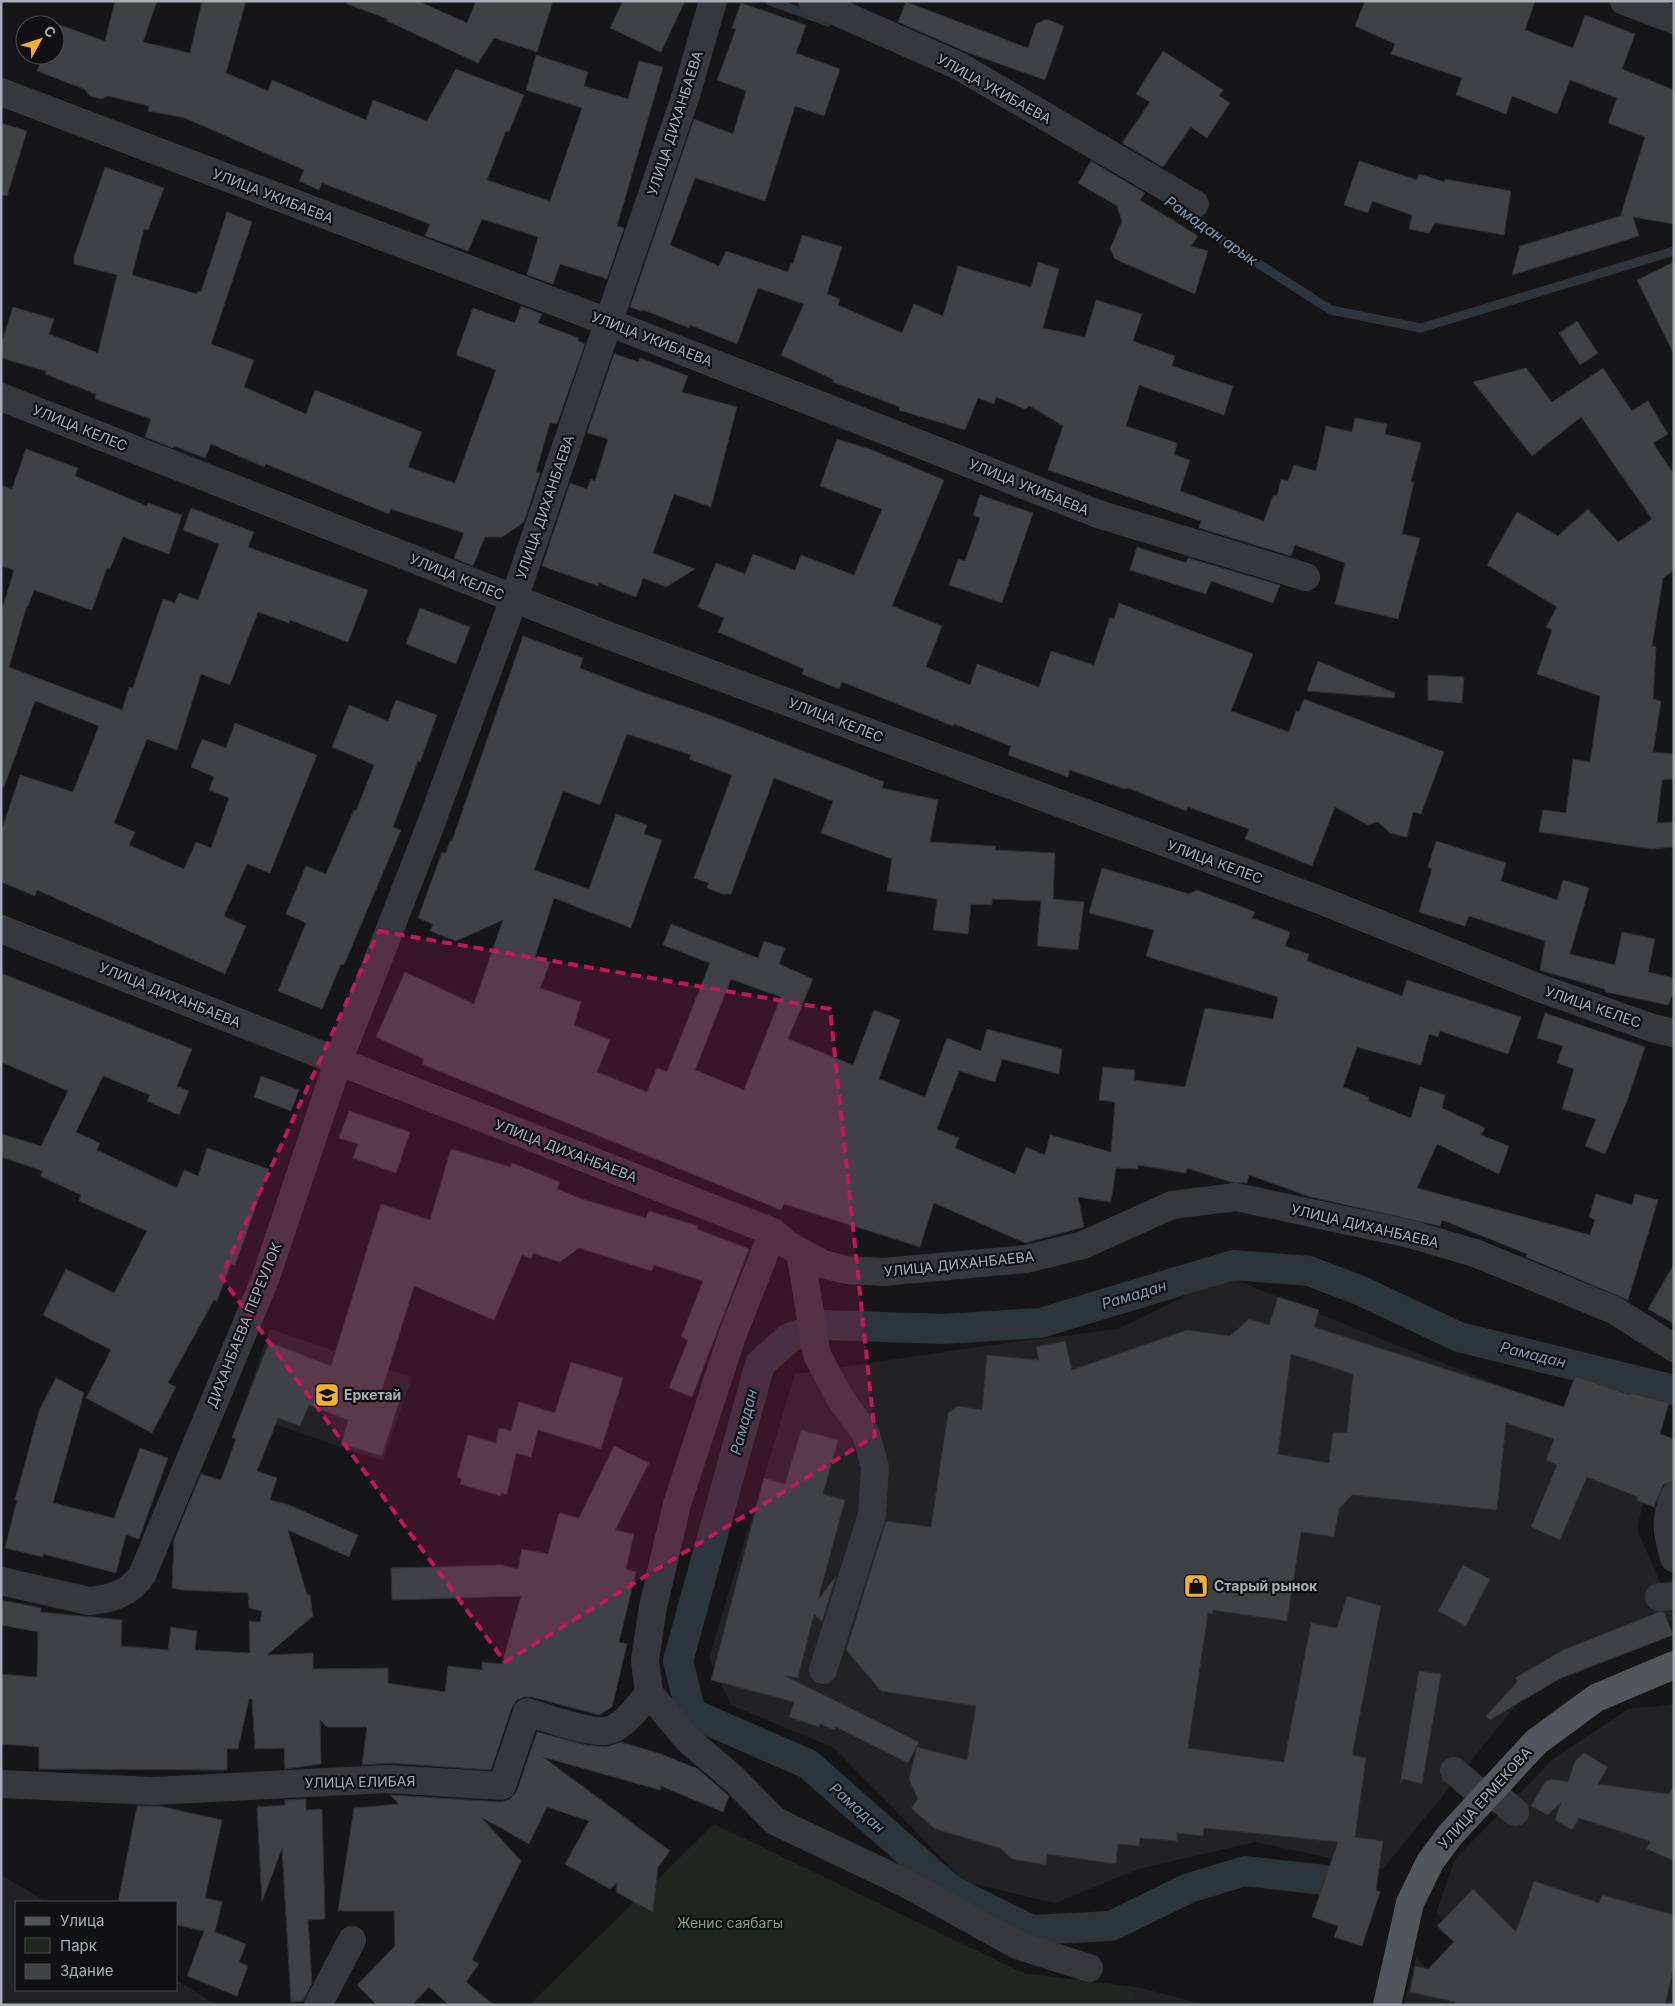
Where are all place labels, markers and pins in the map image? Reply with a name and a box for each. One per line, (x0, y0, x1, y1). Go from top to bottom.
school or university icon: Еркетай (314, 1382, 340, 1408)
place label: Еркетай (344, 1386, 401, 1403)
shop icon: Старый рынок (1183, 1573, 1209, 1599)
place label: Старый рынок (1214, 1577, 1318, 1594)

